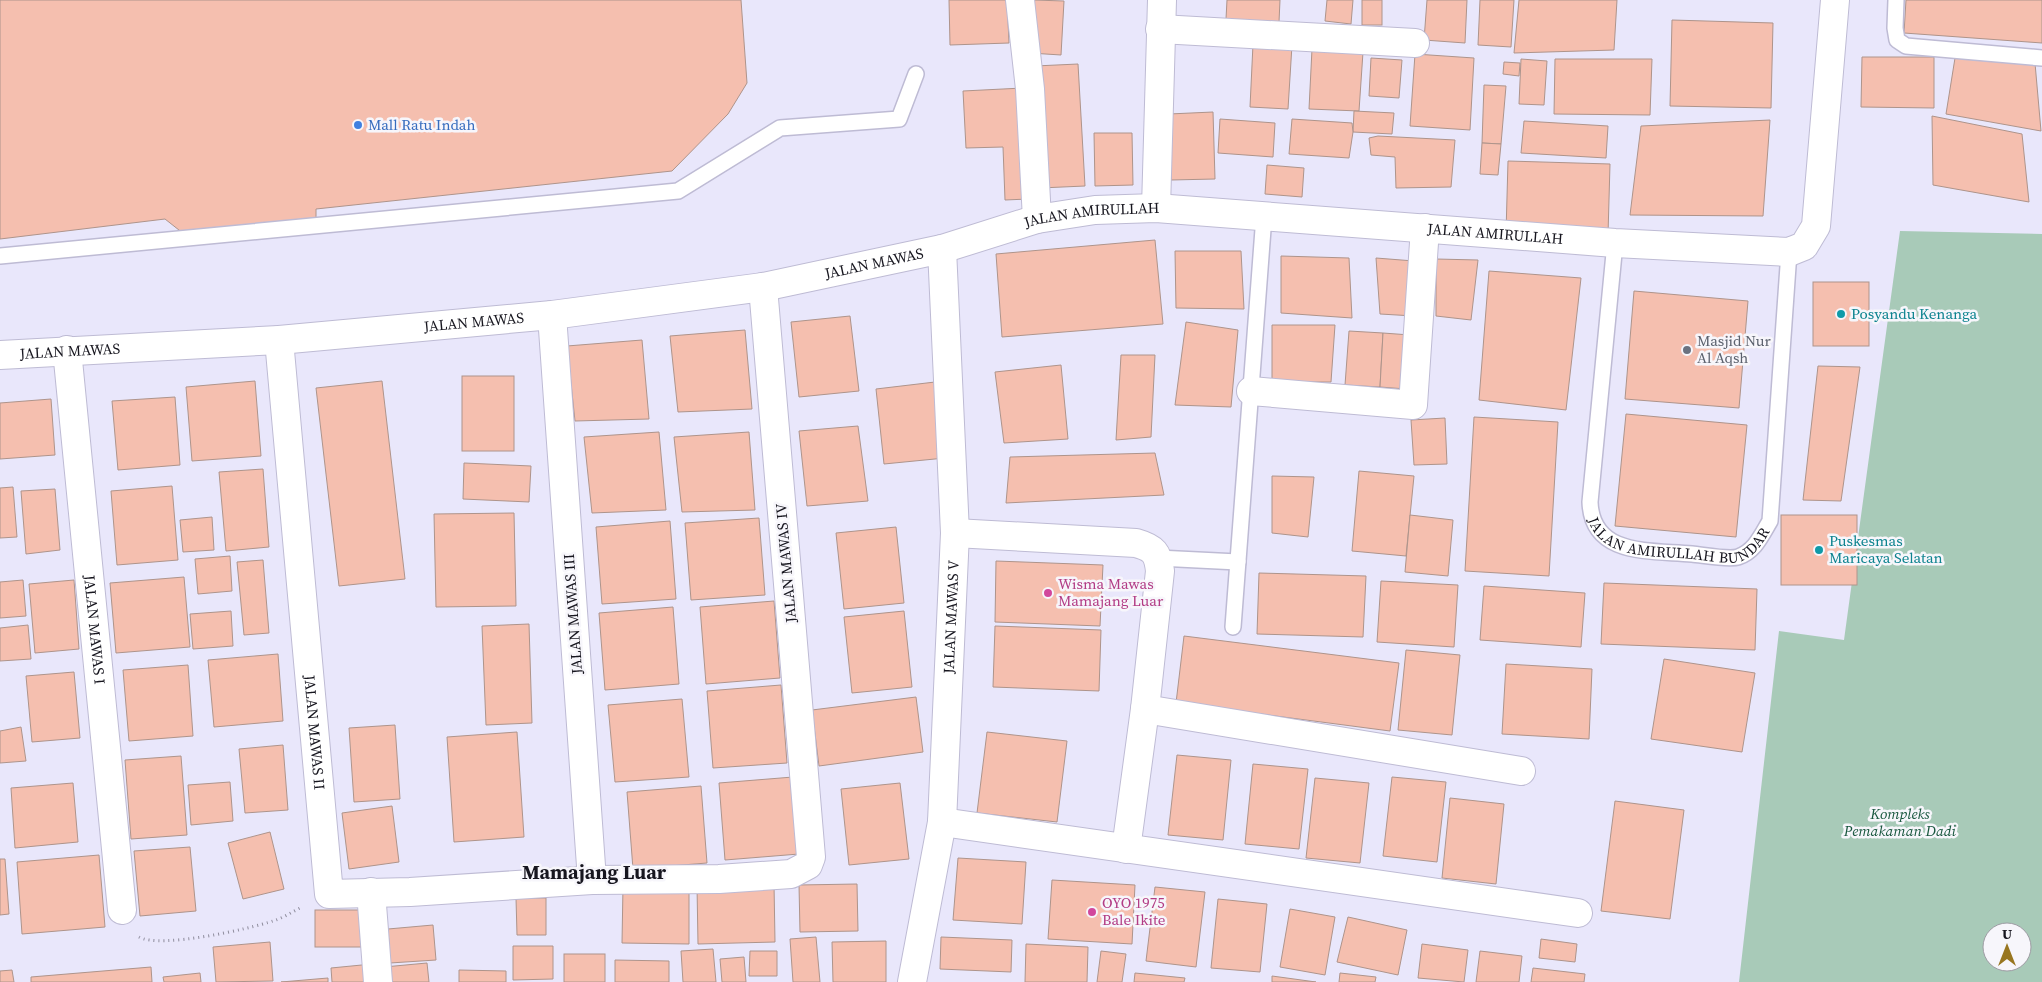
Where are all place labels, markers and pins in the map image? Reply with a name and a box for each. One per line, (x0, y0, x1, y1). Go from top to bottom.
place label: Mall Ratu Indah (368, 114, 475, 135)
marker: Mall Ratu Indah (352, 119, 364, 131)
place label: Posyandu Kenanga (1851, 303, 1978, 324)
marker: Posyandu Kenanga (1835, 308, 1847, 320)
place label: Masjid Nur Al Aqsh (1697, 330, 1771, 368)
marker: Masjid Nur Al Aqsh (1681, 344, 1693, 356)
place label: Puskesmas Maricaya Selatan (1829, 530, 1943, 568)
marker: Puskesmas Maricaya Selatan (1813, 544, 1825, 556)
place label: Wisma Mawas Mamajang Luar (1058, 573, 1164, 611)
marker: Wisma Mawas Mamajang Luar (1042, 587, 1054, 599)
place label: OYO 1975 Bale Ikite (1102, 892, 1166, 930)
marker: OYO 1975 Bale Ikite (1086, 906, 1098, 918)

